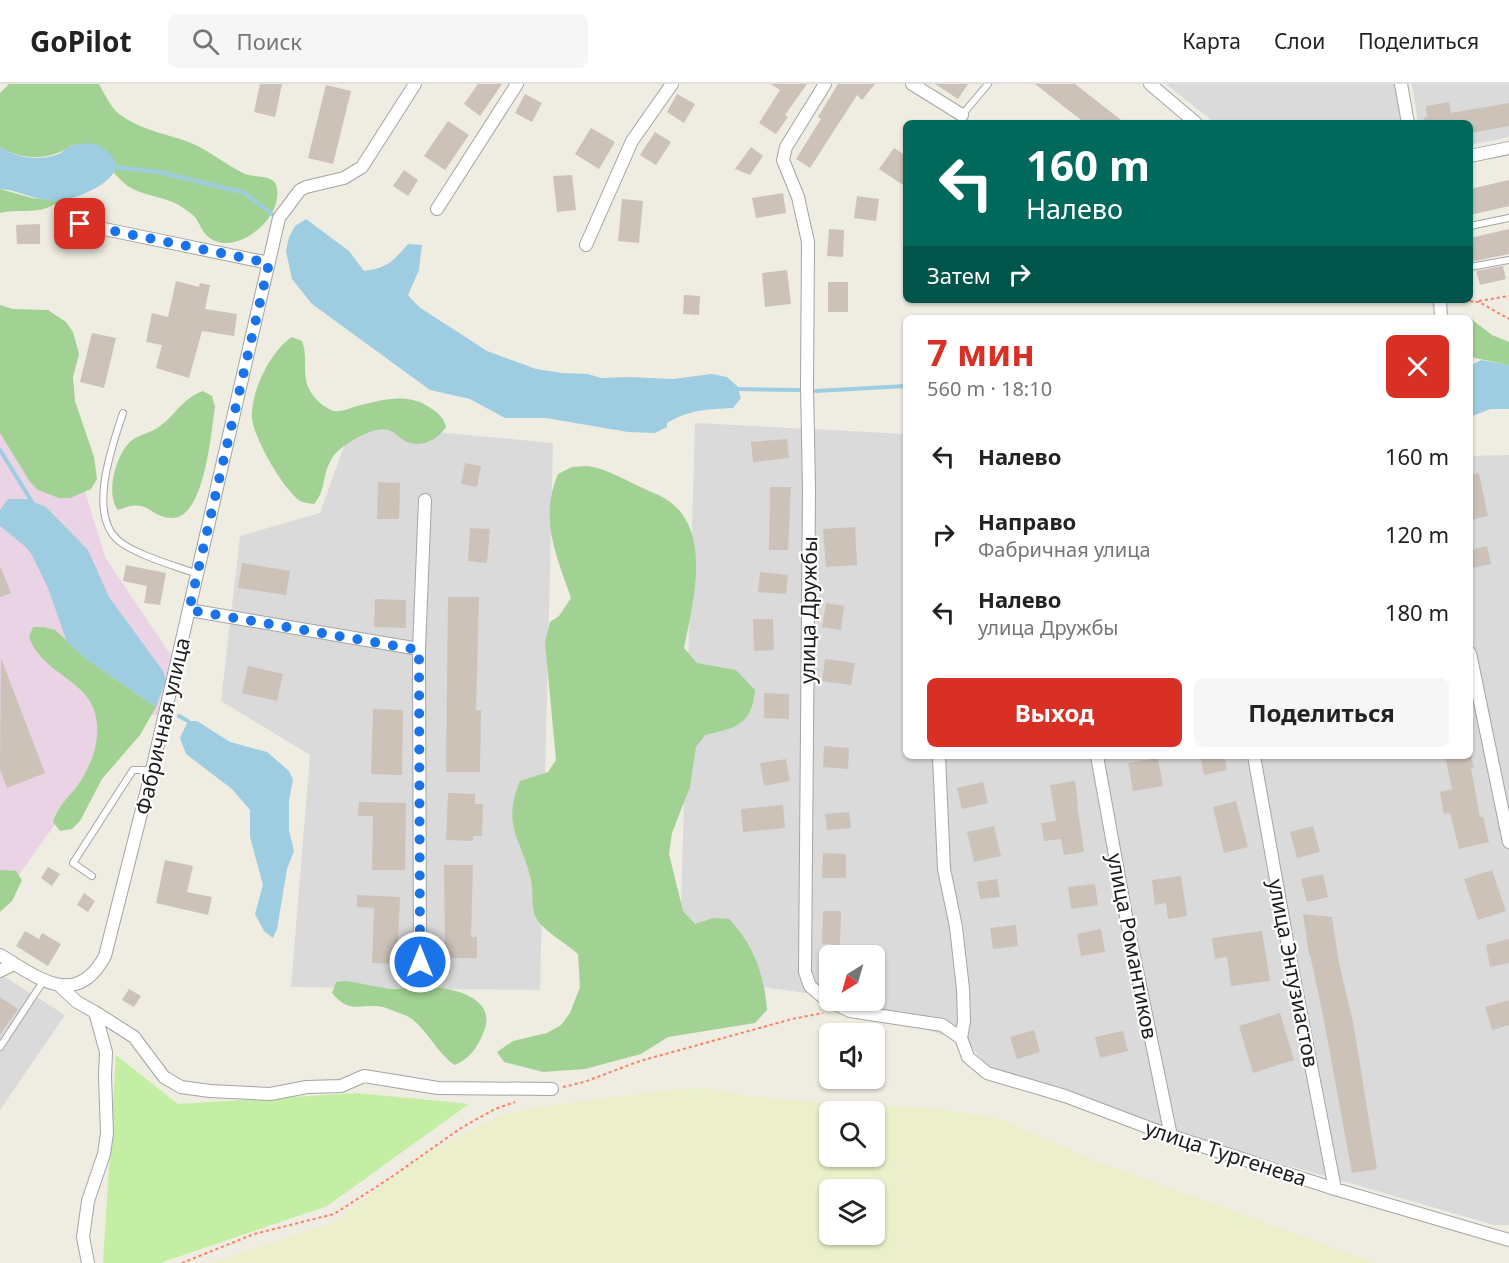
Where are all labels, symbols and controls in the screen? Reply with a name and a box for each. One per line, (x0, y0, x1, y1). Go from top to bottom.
search box (168, 14, 588, 68)
text: GoPilot (30, 22, 132, 60)
icon: search (189, 25, 222, 58)
text: Поиск (237, 26, 302, 56)
text: Карта (1182, 27, 1241, 55)
text: Слои (1274, 27, 1325, 55)
text: Поделиться (1358, 27, 1479, 55)
text: 160 m (1026, 136, 1150, 193)
icon: left (927, 144, 1005, 222)
text: Налево (1026, 190, 1123, 227)
pin (54, 198, 105, 249)
icon: arrive (63, 207, 96, 240)
icon: right (1003, 258, 1036, 291)
text: Затем (927, 260, 991, 290)
text: 7 мин (927, 328, 1035, 377)
button: close (1386, 335, 1449, 398)
text: 560 m · 18:10 (927, 375, 1052, 402)
icon: left (927, 440, 960, 473)
text: Налево (978, 441, 1061, 471)
text: 160 m (1385, 441, 1449, 471)
text: Направо (978, 506, 1076, 536)
icon: right (927, 518, 960, 551)
text: 120 m (1385, 519, 1449, 549)
street label: улица Дружбы (793, 536, 823, 684)
text: Фабричная улица (978, 536, 1151, 563)
text: Налево (978, 584, 1061, 614)
icon: left (927, 596, 960, 629)
text: 180 m (1385, 597, 1449, 627)
text: улица Дружбы (978, 614, 1119, 641)
street label: Фабричная улица (128, 635, 196, 817)
button: Выход (927, 678, 1182, 747)
button: Поделиться (1194, 678, 1449, 747)
street label: улица Романтиков (1101, 851, 1165, 1041)
street label: улица Энтузиастов (1262, 877, 1326, 1069)
position arrow (388, 930, 452, 994)
north arrow (819, 945, 885, 1011)
map controls (819, 945, 885, 1245)
button: sound (819, 1023, 885, 1089)
button: search (819, 1101, 885, 1167)
street label: улица Тургенева (1142, 1114, 1310, 1192)
button: layers (819, 1179, 885, 1245)

